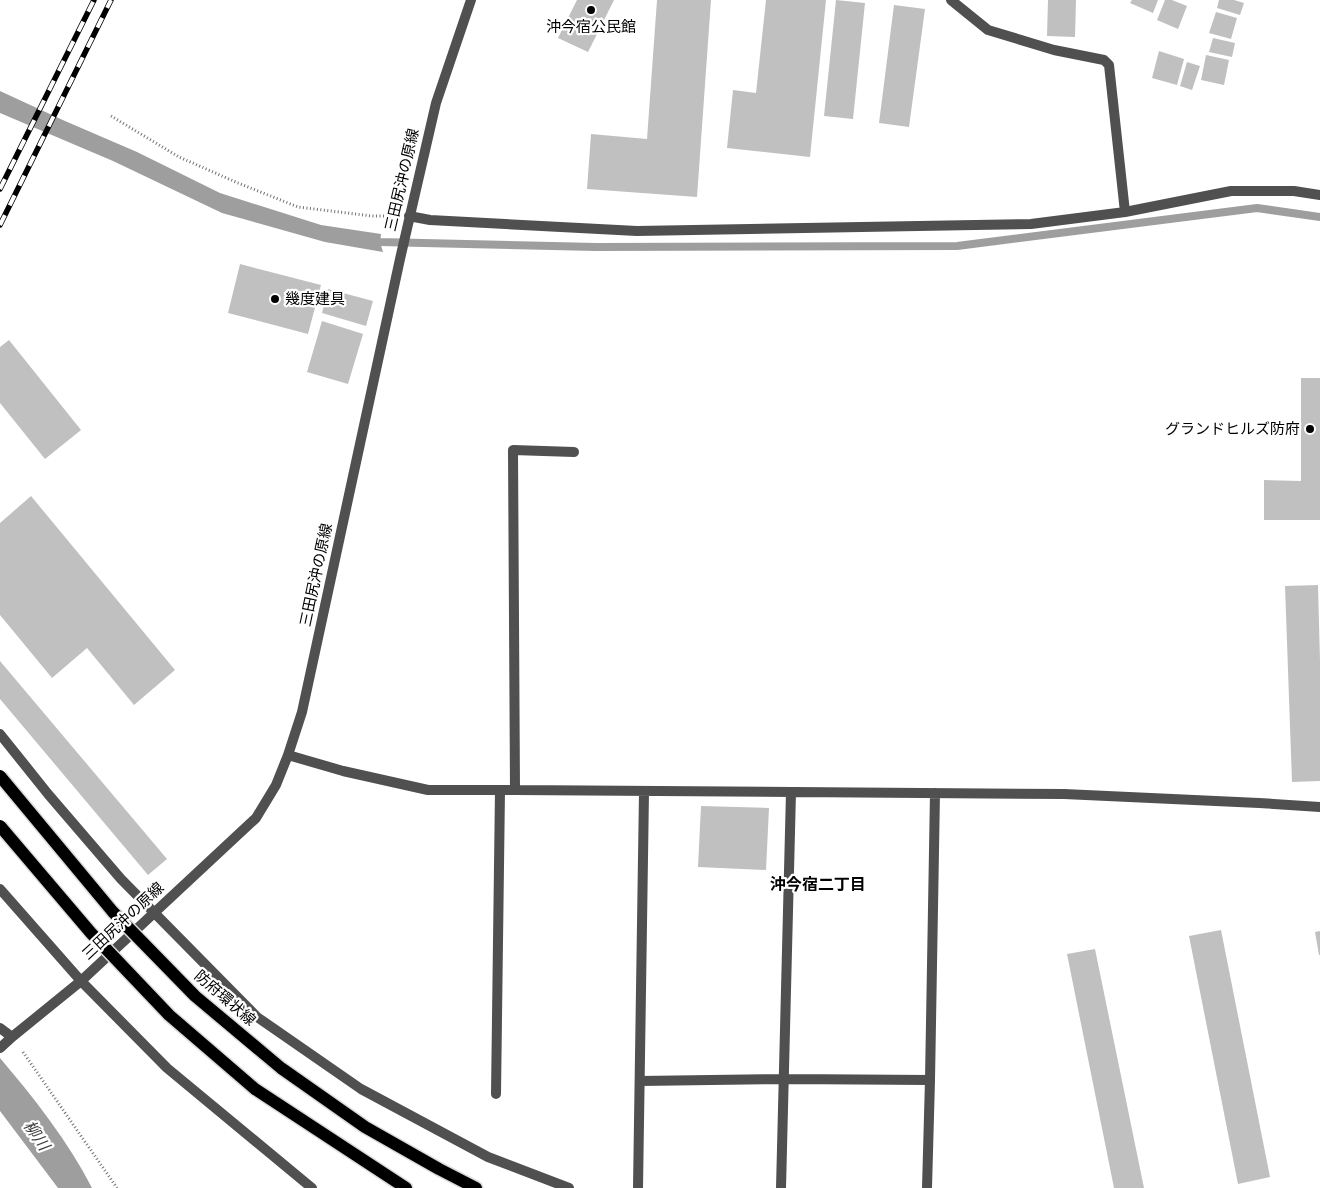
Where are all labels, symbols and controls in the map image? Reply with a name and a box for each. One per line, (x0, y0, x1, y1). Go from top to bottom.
marker: 沖今宿公民館 (585, 4, 597, 16)
place label: 沖今宿公民館 (546, 18, 636, 35)
street label: 三田尻沖の原線 (381, 127, 422, 233)
place label: 幾度建具 (285, 290, 345, 307)
marker: 幾度建具 (269, 293, 281, 305)
place label: グランドヒルズ防府 (1165, 420, 1300, 437)
marker: グランドヒルズ防府 (1304, 423, 1316, 435)
street label: 三田尻沖の原線 (296, 522, 335, 628)
district label: 沖今宿二丁目 (770, 875, 866, 894)
street label: 三田尻沖の原線 (78, 879, 167, 963)
street label: 防府環状線 (191, 967, 259, 1029)
water label: 柳川 (20, 1117, 55, 1155)

